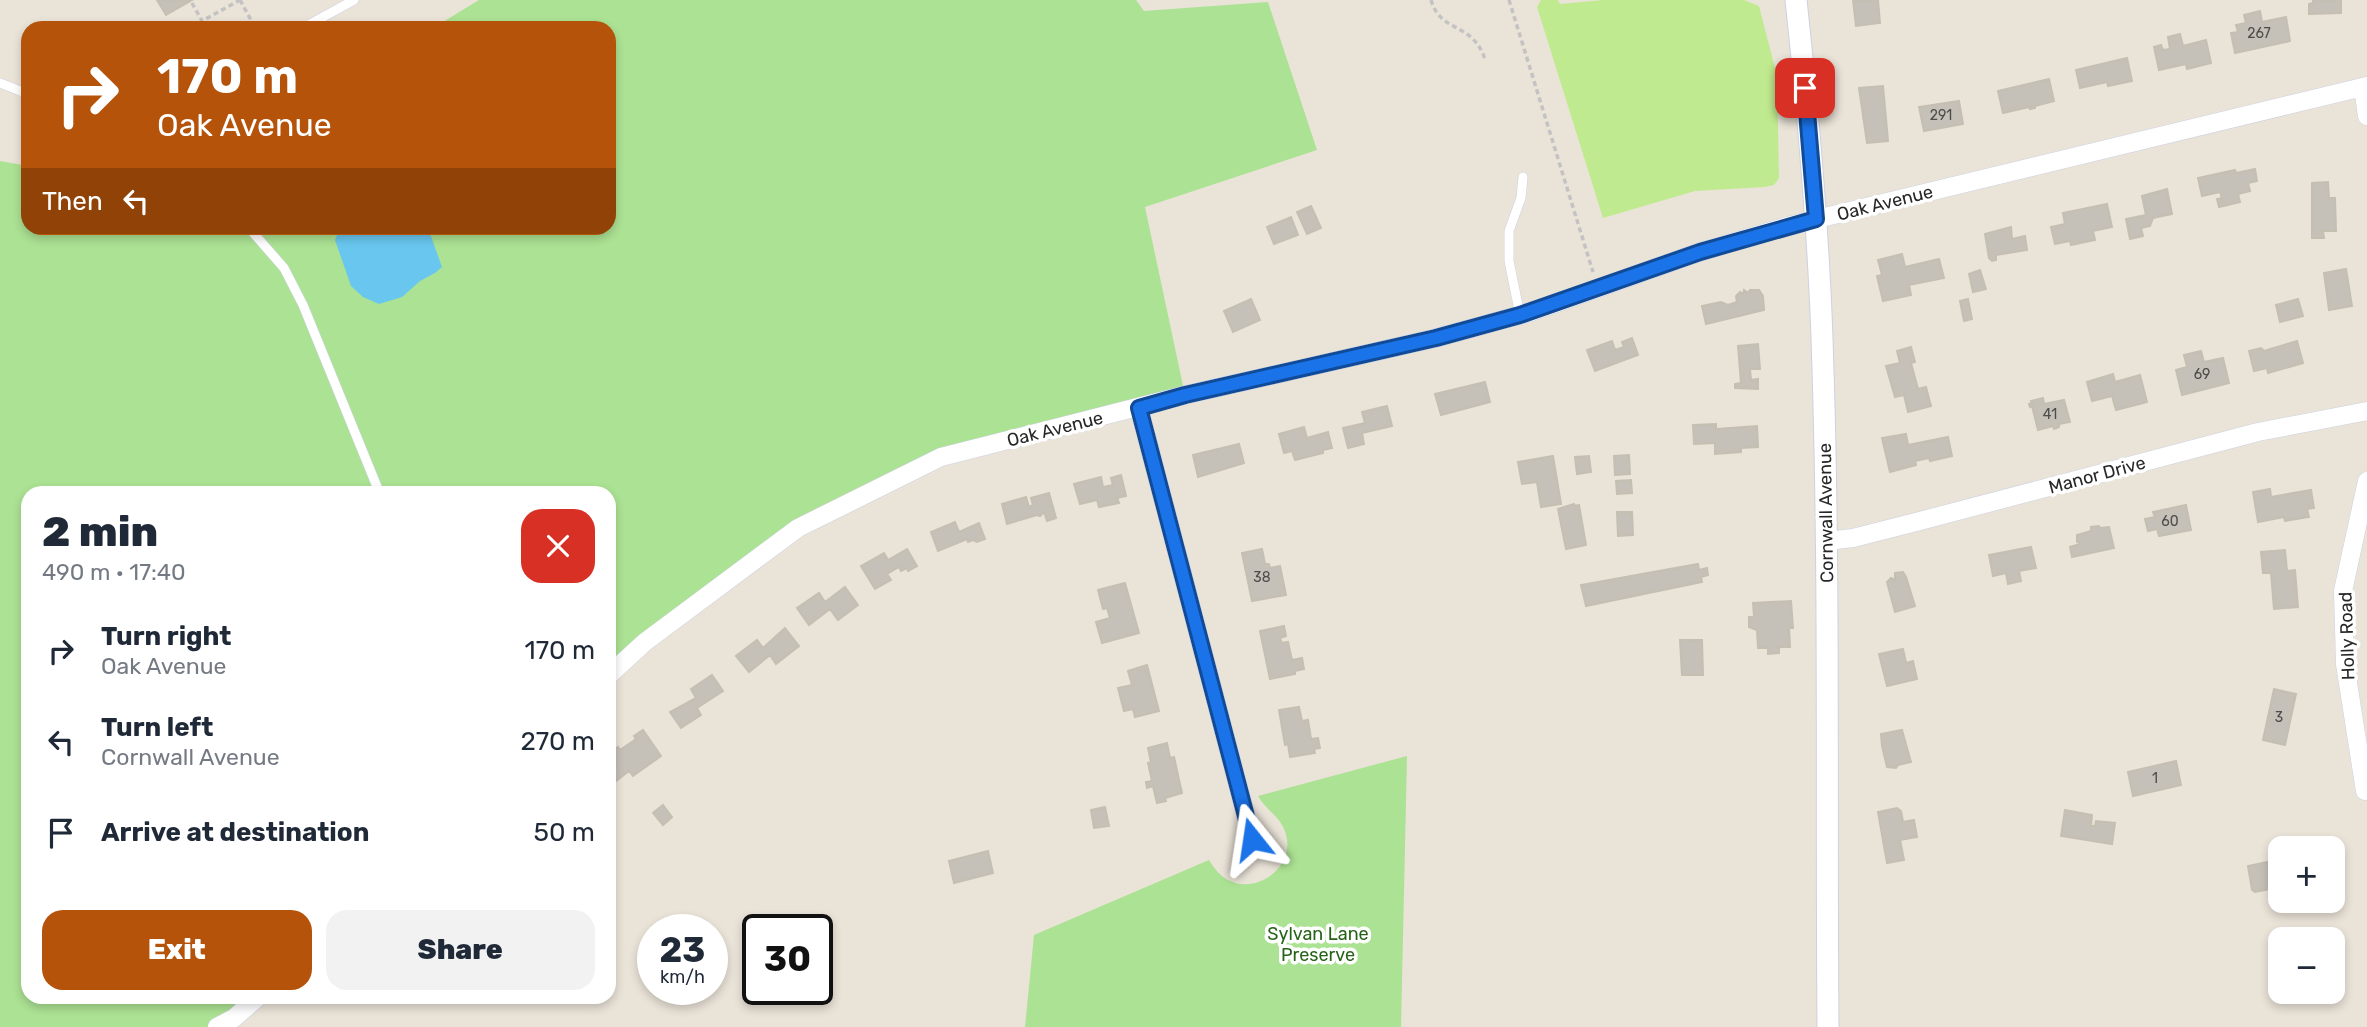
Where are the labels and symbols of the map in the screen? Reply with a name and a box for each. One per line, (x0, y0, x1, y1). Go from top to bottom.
house number: 267 (2247, 25, 2271, 42)
pin (1775, 58, 1835, 118)
house number: 291 (1930, 107, 1952, 124)
street label: Oak Avenue (1835, 180, 1935, 226)
house number: 69 (2194, 366, 2210, 383)
street label: Oak Avenue (1005, 406, 1105, 452)
house number: 41 (2043, 406, 2057, 423)
street label: Cornwall Avenue (1814, 443, 1838, 583)
street label: Manor Drive (2046, 451, 2148, 499)
house number: 60 (2161, 513, 2179, 530)
house number: 38 (1253, 569, 1271, 586)
street label: Holly Road (2334, 591, 2360, 681)
house number: 3 (2275, 709, 2283, 726)
house number: 1 (2152, 770, 2158, 787)
position arrow (1215, 802, 1289, 876)
speed limit sign: 30 (742, 914, 833, 1005)
park label: Sylvan Lane Preserve (1267, 923, 1369, 966)

